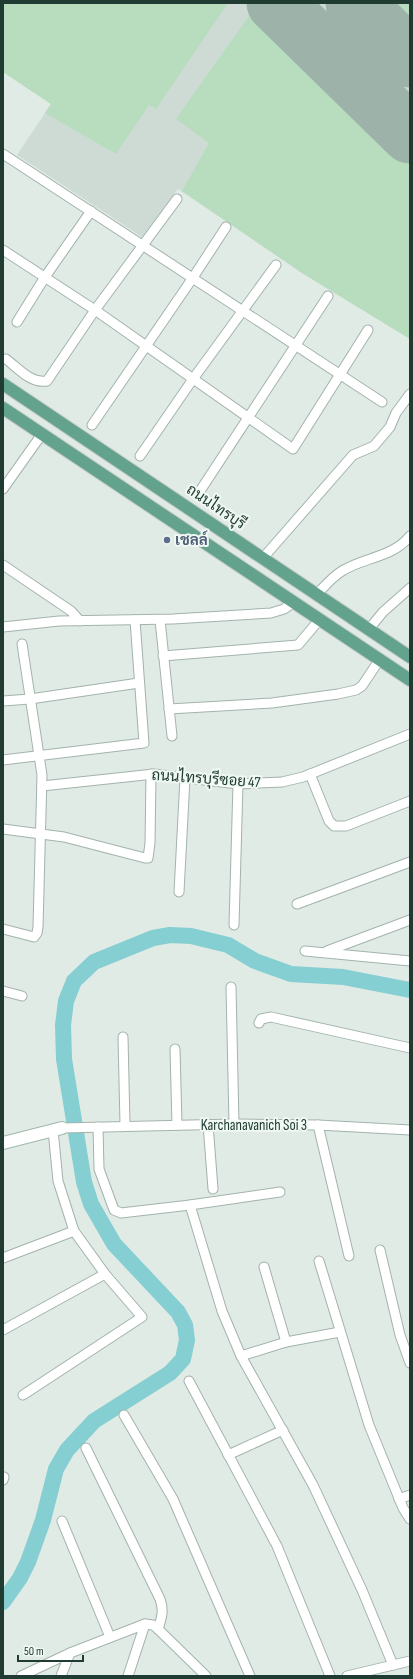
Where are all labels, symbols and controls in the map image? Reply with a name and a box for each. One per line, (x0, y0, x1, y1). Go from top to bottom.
street label: ถนนไทรบุรี (182, 479, 250, 535)
place label: เชลล์ (175, 530, 209, 550)
marker: เชลล์ (162, 535, 172, 545)
street label: ถนนไทรบุรีซอย 47 (151, 765, 261, 793)
street label: Karchanavanich Soi 3 (201, 1116, 307, 1135)
scale bar (18, 1637, 83, 1663)
text: 50 m (24, 1644, 44, 1659)

